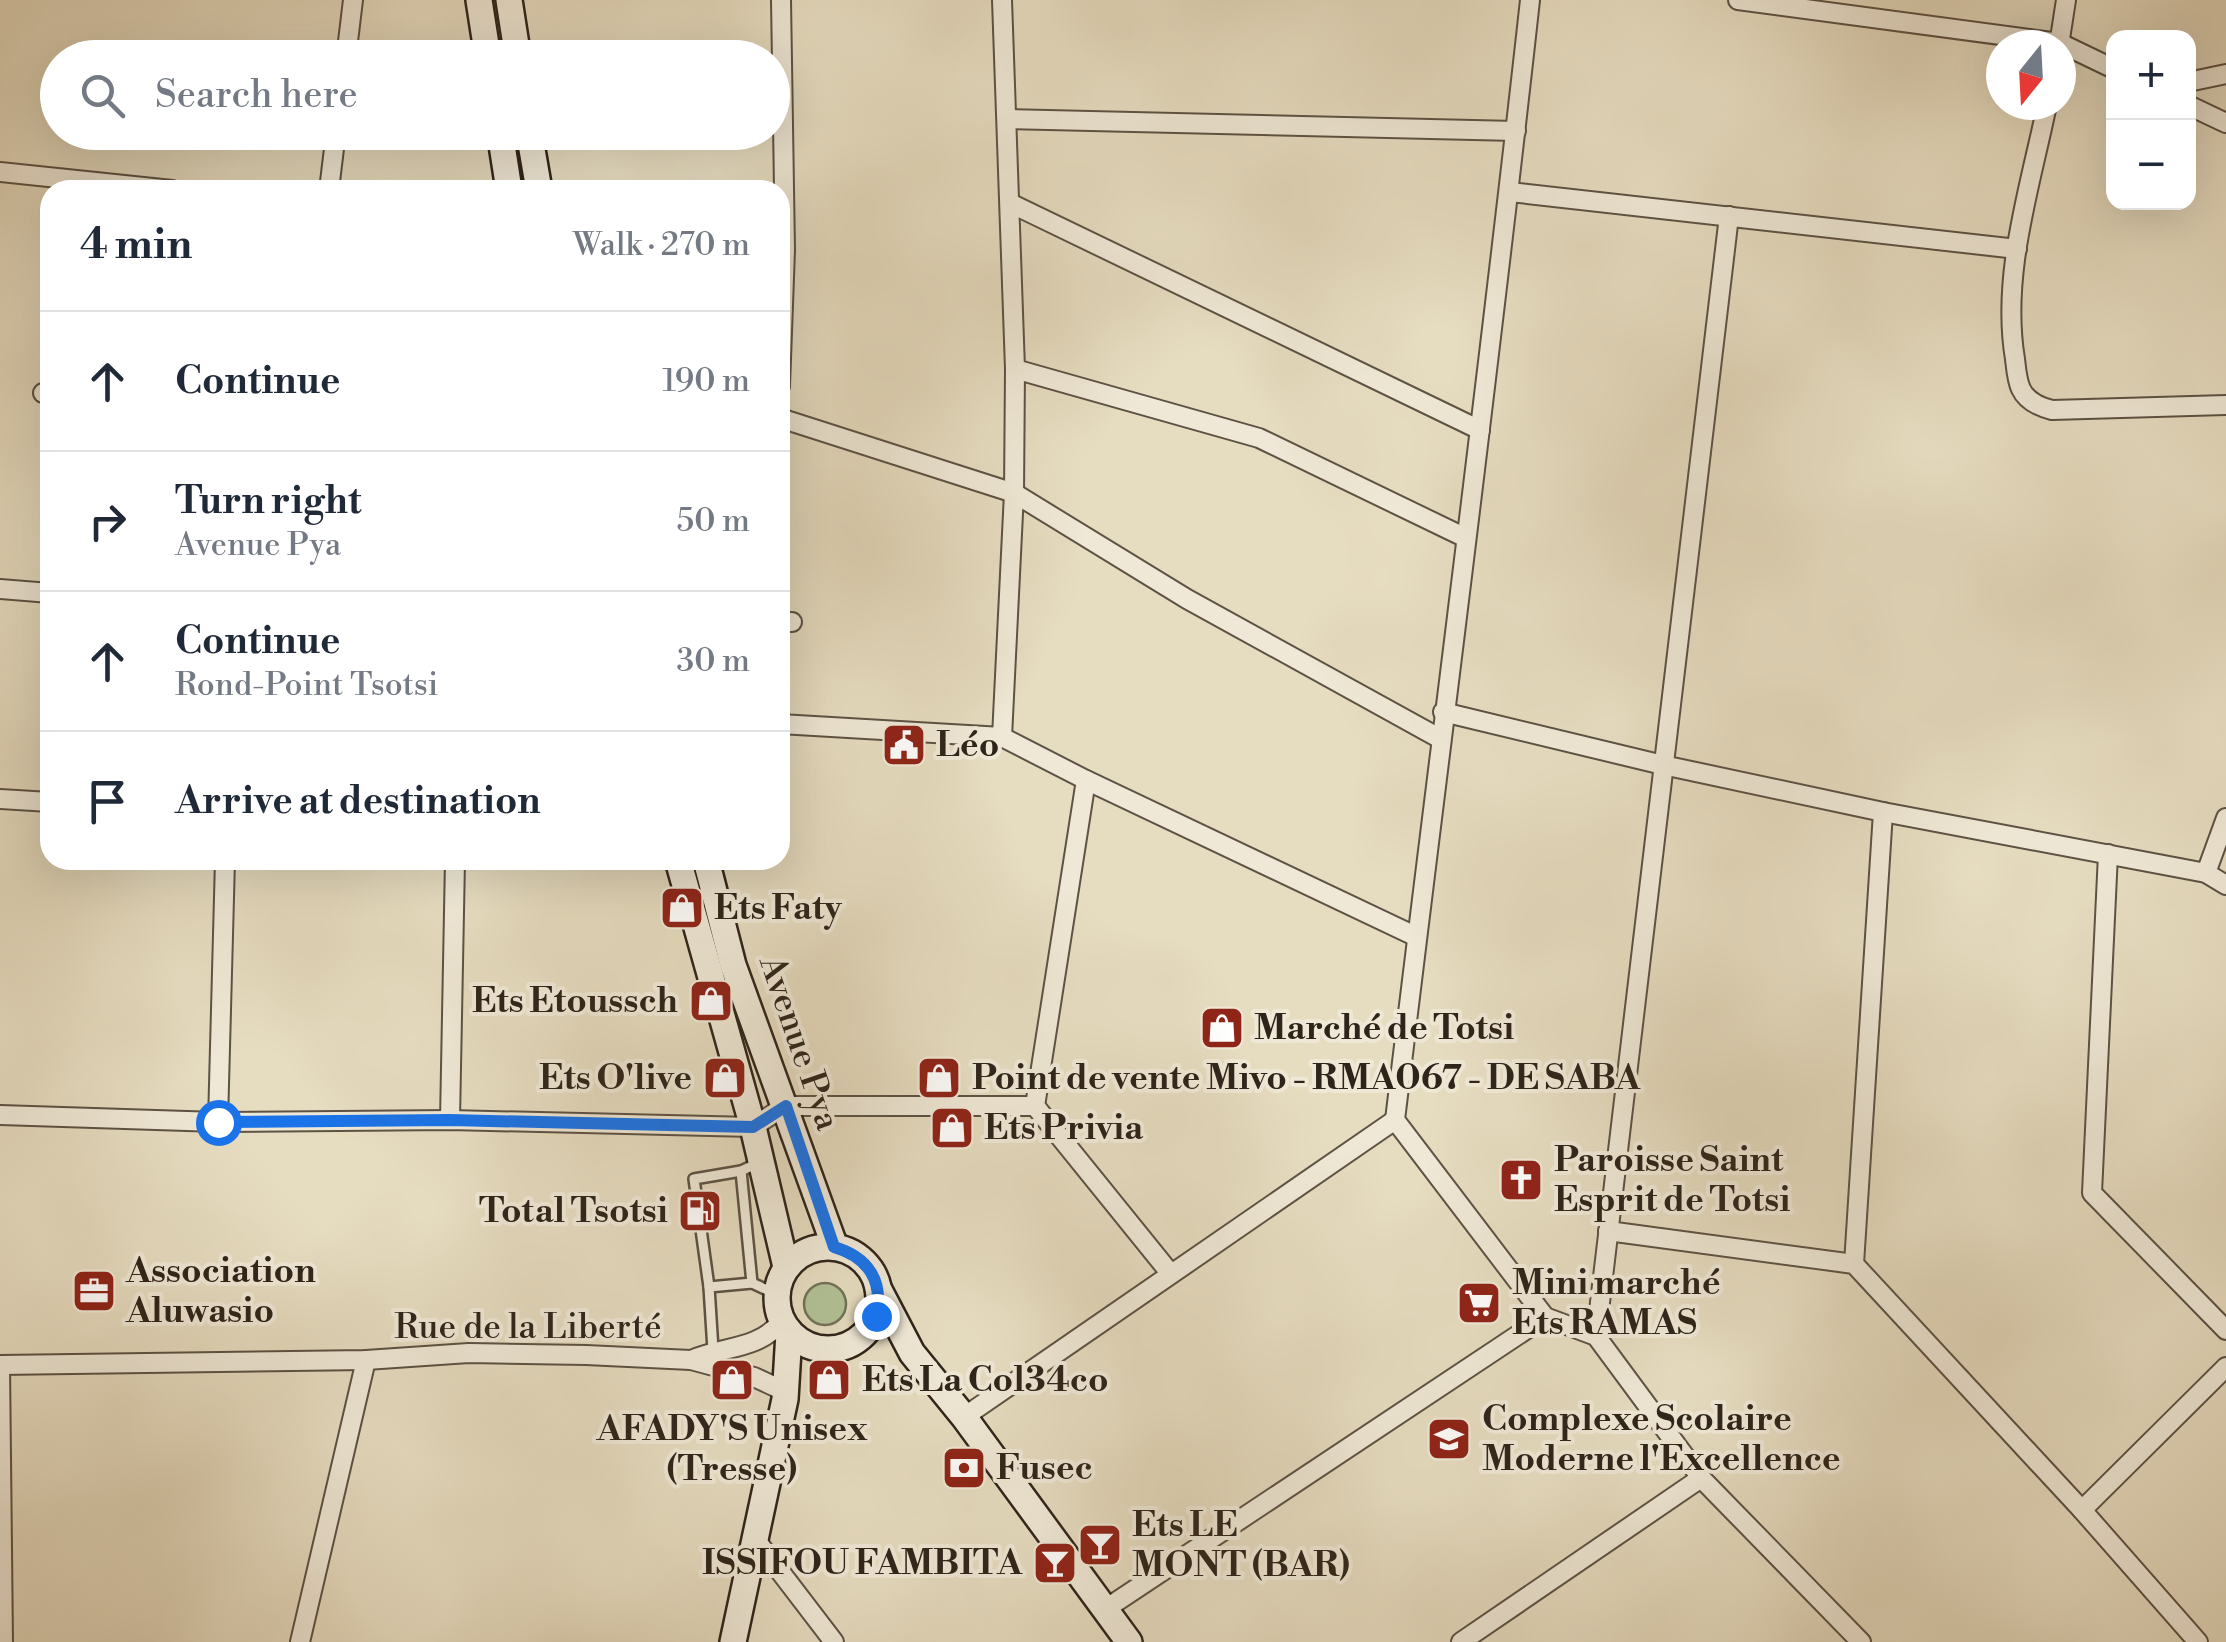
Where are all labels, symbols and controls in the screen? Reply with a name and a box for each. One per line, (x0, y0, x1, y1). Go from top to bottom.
north arrow (1986, 30, 2076, 120)
map controls (2106, 30, 2196, 210)
button: + (2106, 30, 2196, 120)
search box (40, 40, 790, 150)
icon: search (75, 68, 130, 123)
text: Search here (155, 72, 358, 119)
button: − (2106, 120, 2196, 210)
text: 4 min (80, 219, 192, 272)
text: Walk · 270 m (573, 225, 750, 265)
icon: ahead (80, 354, 135, 409)
text: Continue (175, 358, 340, 405)
text: 190 m (662, 361, 750, 401)
text: Turn right (175, 478, 361, 525)
icon: right (80, 494, 135, 549)
text: 50 m (677, 501, 750, 541)
text: Avenue Pya (175, 525, 341, 565)
text: Continue (175, 618, 340, 665)
icon: ahead (80, 634, 135, 689)
text: 30 m (676, 641, 750, 681)
text: Rond-Point Tsotsi (175, 665, 438, 705)
public building icon: Léo (881, 722, 927, 768)
place label: Léo (936, 724, 999, 767)
icon: arrive (80, 774, 135, 829)
text: Arrive at destination (175, 778, 541, 825)
shop icon: Ets Faty (659, 885, 705, 931)
place label: Ets Faty (714, 887, 842, 930)
street label: Avenue Pya (749, 949, 849, 1136)
shop icon: Ets Etoussch (688, 978, 734, 1024)
place label: Ets Etoussch (472, 980, 678, 1023)
shop icon: Marché de Totsi (1199, 1005, 1245, 1051)
place label: Marché de Totsi (1254, 1007, 1514, 1050)
shop icon: Ets O'live (702, 1055, 748, 1101)
shop icon: Point de vente Mivo - RMA067 - DE SABA (916, 1055, 962, 1101)
place label: Ets O'live (539, 1057, 692, 1100)
place label: Point de vente Mivo - RMA067 - DE SABA (972, 1057, 1641, 1100)
route start (196, 1100, 242, 1146)
shop icon: Ets Privia (929, 1105, 975, 1151)
place label: Ets Privia (984, 1107, 1144, 1150)
place label: Paroisse Saint Esprit de Totsi (1554, 1139, 1790, 1222)
church icon: Paroisse Saint Esprit de Totsi (1498, 1157, 1544, 1203)
fuel station icon: Total Tsotsi (677, 1188, 723, 1234)
place label: Total Tsotsi (479, 1190, 668, 1233)
place label: Association Aluwasio (125, 1250, 316, 1333)
place label: Mini marché Ets RAMAS (1512, 1262, 1720, 1345)
office icon: Association Aluwasio (71, 1268, 117, 1314)
supermarket icon: Mini marché Ets RAMAS (1456, 1280, 1502, 1326)
route end (854, 1294, 900, 1340)
street label: Rue de la Liberté (394, 1306, 662, 1349)
shop icon: AFADY'S Unisex (Tresse) (709, 1357, 755, 1403)
shop icon: Ets La Col34co (806, 1357, 852, 1403)
place label: Ets La Col34co (862, 1359, 1109, 1402)
place label: Complexe Scolaire Moderne l'Excellence (1482, 1398, 1841, 1481)
place label: AFADY'S Unisex (Tresse) (596, 1408, 868, 1491)
school or university icon: Complexe Scolaire Moderne l'Excellence (1426, 1416, 1472, 1462)
bank icon: Fusec (941, 1445, 987, 1491)
place label: Fusec (996, 1447, 1093, 1490)
place label: Ets LE MONT (BAR) (1132, 1504, 1350, 1587)
bar icon: Ets LE MONT (BAR) (1077, 1522, 1123, 1568)
bar icon: ISSIFOU FAMBITA (1032, 1540, 1078, 1586)
place label: ISSIFOU FAMBITA (702, 1542, 1023, 1585)

